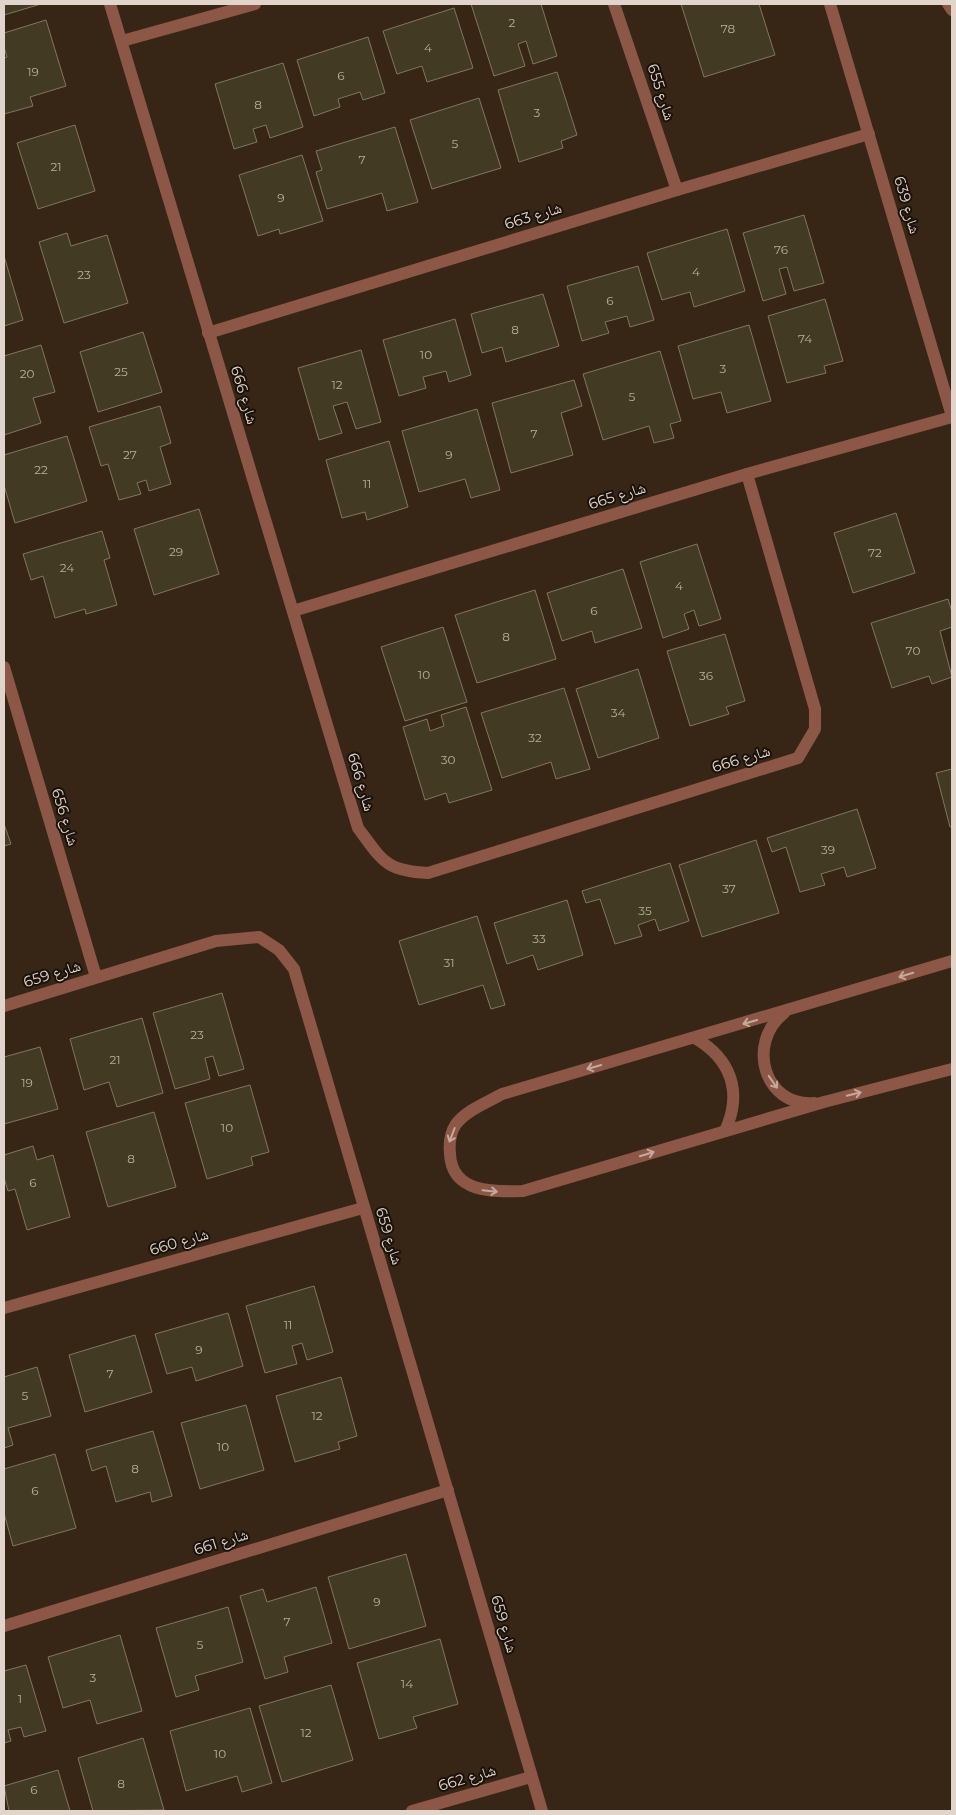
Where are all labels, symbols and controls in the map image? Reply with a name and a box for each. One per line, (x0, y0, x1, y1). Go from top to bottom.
house number: 2 (509, 15, 516, 30)
house number: 78 (721, 21, 736, 36)
house number: 4 (424, 40, 432, 55)
street label: شارع 655 (642, 61, 680, 123)
house number: 19 (27, 64, 39, 79)
house number: 6 (337, 68, 345, 83)
house number: 8 (254, 97, 262, 112)
house number: 3 (534, 105, 541, 120)
house number: 5 (452, 136, 459, 151)
house number: 7 (358, 152, 366, 167)
house number: 21 (50, 159, 62, 174)
street label: شارع 639 (889, 174, 925, 236)
house number: 9 (277, 190, 285, 205)
street label: شارع 663 (502, 198, 564, 234)
house number: 76 (774, 242, 788, 257)
house number: 4 (692, 264, 700, 279)
house number: 23 (77, 267, 91, 282)
house number: 6 (606, 293, 614, 308)
house number: 8 (511, 322, 519, 337)
house number: 74 (798, 331, 812, 346)
house number: 10 (420, 347, 432, 362)
house number: 3 (720, 361, 727, 376)
street label: شارع 666 (226, 363, 262, 427)
house number: 25 (114, 364, 128, 379)
house number: 20 (20, 366, 34, 381)
house number: 12 (331, 377, 343, 392)
house number: 5 (629, 389, 636, 404)
house number: 7 (530, 426, 538, 441)
house number: 27 (123, 447, 137, 462)
house number: 9 (445, 447, 453, 462)
house number: 22 (34, 462, 48, 477)
house number: 11 (363, 476, 371, 491)
street label: شارع 665 (586, 478, 648, 514)
house number: 29 (169, 544, 183, 559)
house number: 72 (868, 545, 882, 560)
house number: 24 (60, 560, 74, 575)
house number: 4 (675, 578, 683, 593)
house number: 6 (590, 603, 598, 618)
house number: 8 (502, 629, 510, 644)
house number: 70 (906, 643, 920, 658)
house number: 10 (418, 667, 430, 682)
house number: 36 (699, 668, 713, 683)
house number: 34 (611, 705, 625, 720)
house number: 32 (528, 730, 542, 745)
street label: شارع 666 (709, 741, 773, 777)
street label: شارع 666 (343, 750, 379, 814)
house number: 30 (441, 752, 455, 767)
street label: شارع 656 (47, 786, 83, 848)
house number: 39 (821, 842, 835, 857)
house number: 37 (722, 881, 736, 896)
house number: 35 (638, 903, 652, 918)
house number: 33 (532, 931, 546, 946)
house number: 31 (443, 955, 455, 970)
street label: شارع 659 (21, 956, 83, 992)
one-way arrow (898, 971, 914, 981)
one-way arrow (742, 1017, 758, 1027)
house number: 23 (190, 1027, 204, 1042)
house number: 21 (109, 1052, 121, 1067)
one-way arrow (586, 1063, 602, 1073)
house number: 19 (21, 1075, 33, 1090)
one-way arrow (768, 1075, 778, 1089)
one-way arrow (845, 1089, 861, 1098)
house number: 10 (221, 1120, 233, 1135)
one-way arrow (447, 1127, 456, 1142)
one-way arrow (639, 1149, 655, 1159)
house number: 8 (127, 1151, 135, 1166)
house number: 6 (29, 1175, 37, 1190)
one-way arrow (482, 1186, 498, 1196)
street label: شارع 659 (371, 1205, 407, 1267)
street label: شارع 660 (147, 1224, 211, 1260)
house number: 11 (284, 1317, 292, 1332)
house number: 9 (195, 1342, 203, 1357)
house number: 7 (106, 1366, 114, 1381)
house number: 5 (22, 1388, 29, 1403)
house number: 12 (311, 1408, 323, 1423)
house number: 10 (217, 1439, 229, 1454)
house number: 8 (131, 1461, 139, 1476)
house number: 6 (31, 1483, 39, 1498)
street label: شارع 661 (191, 1524, 251, 1560)
street label: شارع 659 (486, 1593, 522, 1655)
house number: 9 (373, 1594, 381, 1609)
house number: 7 (283, 1614, 291, 1629)
house number: 5 (197, 1637, 204, 1652)
house number: 3 (90, 1670, 97, 1685)
house number: 14 (401, 1676, 413, 1691)
house number: 1 (18, 1691, 22, 1706)
house number: 12 (300, 1725, 312, 1740)
house number: 10 (214, 1746, 226, 1761)
street label: شارع 662 (436, 1760, 498, 1796)
house number: 8 (117, 1776, 125, 1791)
house number: 6 (30, 1782, 38, 1797)

